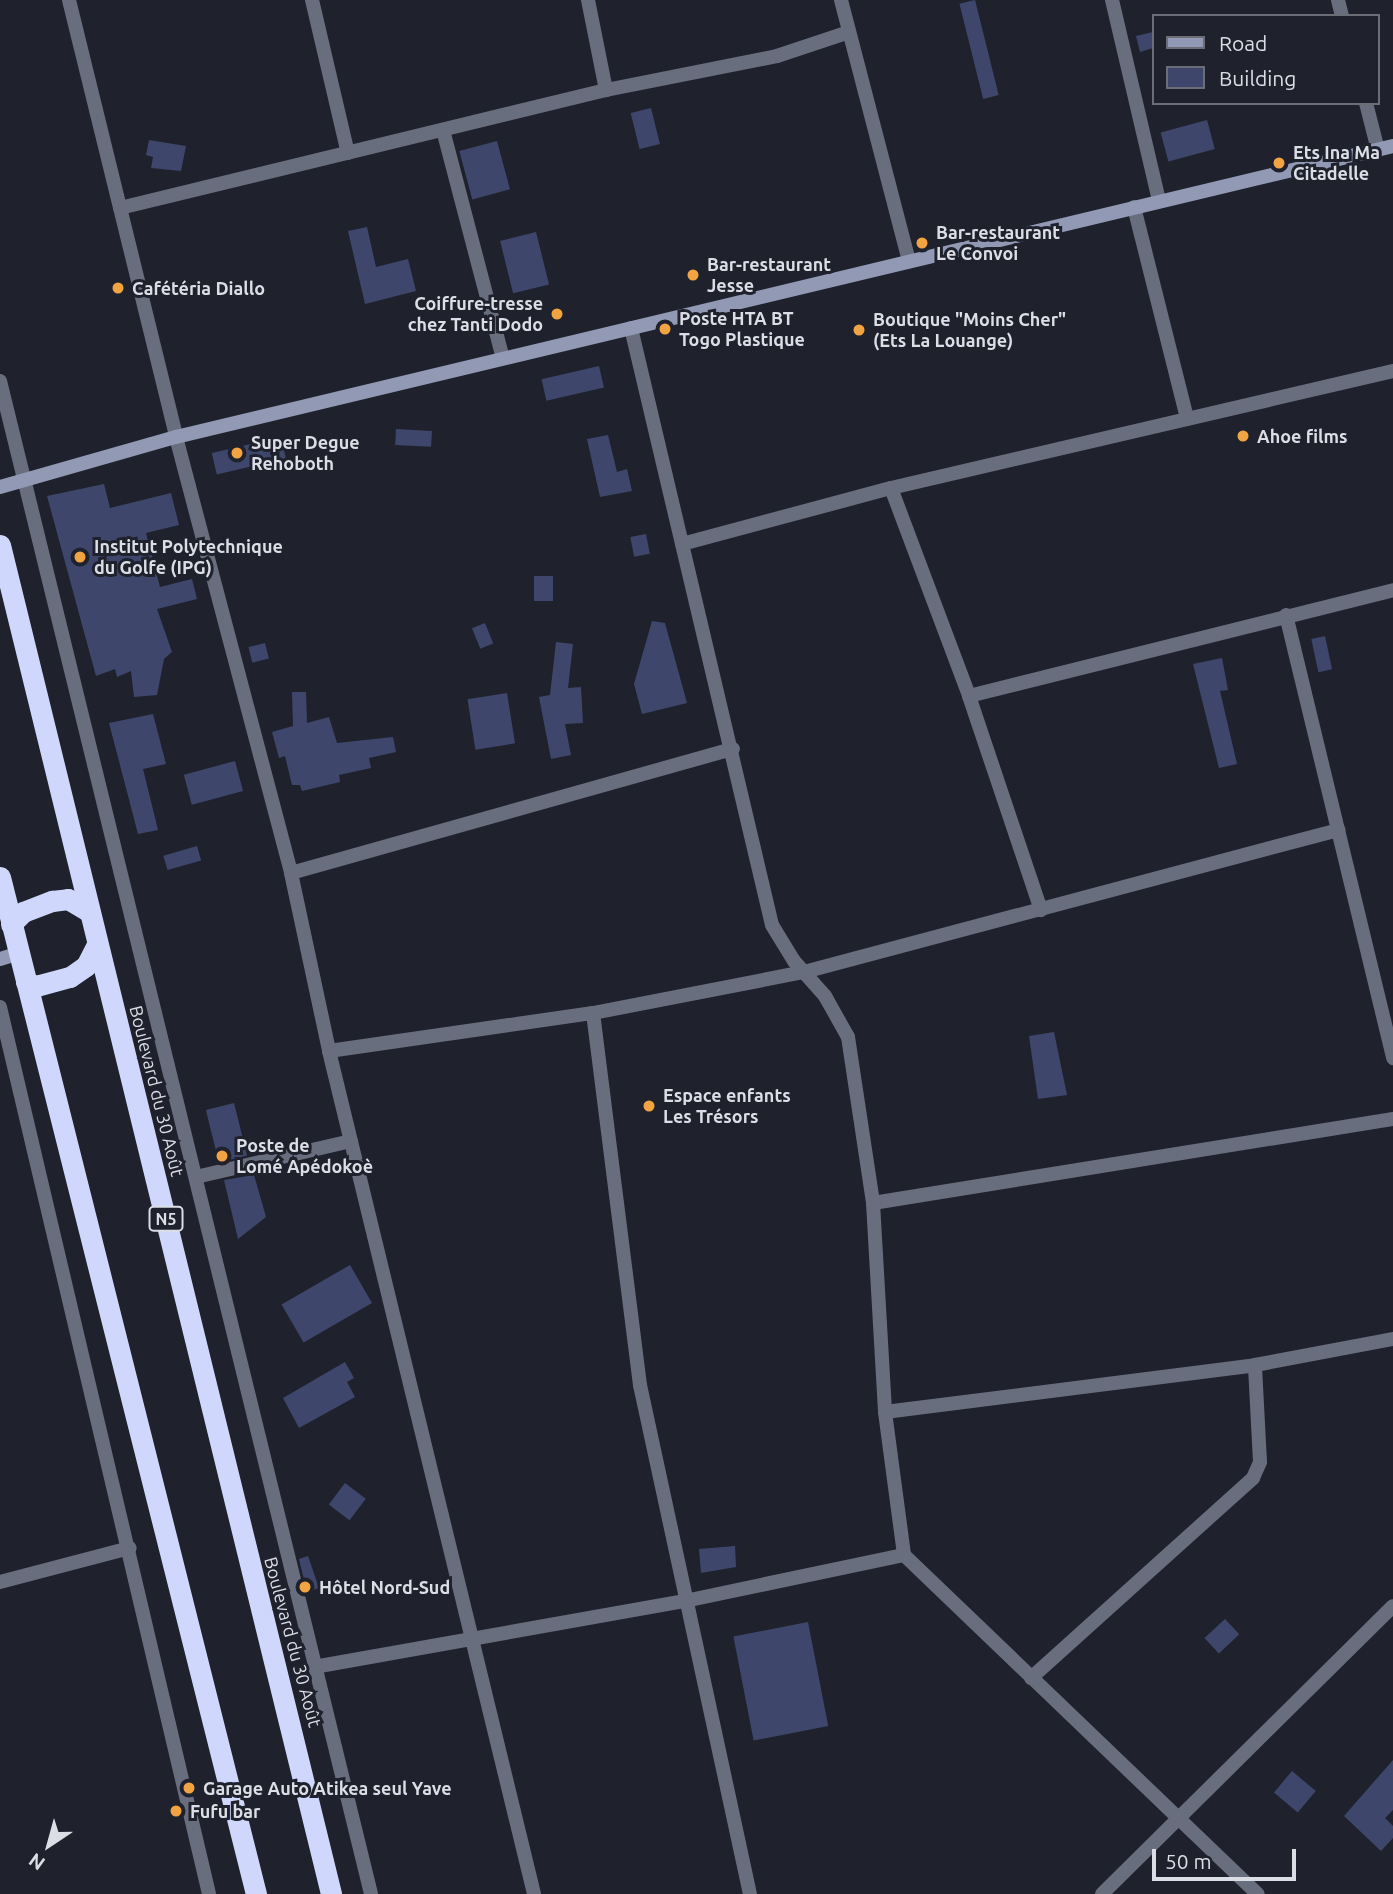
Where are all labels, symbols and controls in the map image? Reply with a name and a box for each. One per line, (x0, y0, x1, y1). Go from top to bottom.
legend (1152, 14, 1379, 105)
text: Road (1219, 31, 1267, 55)
text: Building (1219, 66, 1296, 90)
place label: Ets Ina Ma Citadelle (1293, 142, 1380, 184)
marker: Ets Ina Ma Citadelle (1271, 155, 1287, 171)
place label: Bar-restaurant Le Convoi (936, 222, 1060, 264)
marker: Bar-restaurant Le Convoi (914, 235, 930, 251)
place label: Bar-restaurant Jesse (707, 254, 831, 296)
marker: Bar-restaurant Jesse (685, 267, 701, 283)
place label: Cafétéria Diallo (132, 277, 265, 299)
marker: Cafétéria Diallo (110, 280, 126, 296)
place label: Coiffure-tresse chez Tanti Dodo (408, 293, 543, 336)
marker: Coiffure-tresse chez Tanti Dodo (549, 306, 565, 322)
place label: Poste HTA BT Togo Plastique (679, 308, 805, 350)
place label: Boutique "Moins Cher" (Ets La Louange) (873, 309, 1066, 352)
marker: Poste HTA BT Togo Plastique (657, 321, 673, 337)
marker: Boutique "Moins Cher" (Ets La Louange) (851, 322, 867, 338)
place label: Ahoe films (1257, 425, 1347, 447)
marker: Ahoe films (1235, 428, 1251, 444)
place label: Super Degue Rehoboth (251, 432, 360, 474)
marker: Super Degue Rehoboth (229, 445, 245, 461)
place label: Institut Polytechnique du Golfe (IPG) (94, 536, 283, 578)
marker: Institut Polytechnique du Golfe (IPG) (72, 549, 88, 565)
street label: Boulevard du 30 Août (125, 1003, 189, 1179)
place label: Espace enfants Les Trésors (663, 1085, 791, 1128)
marker: Espace enfants Les Trésors (641, 1098, 657, 1114)
place label: Poste de Lomé Apédokoè (236, 1135, 373, 1178)
marker: Poste de Lomé Apédokoè (214, 1148, 230, 1164)
road number: N5 (148, 1206, 184, 1232)
street label: Boulevard du 30 Août (260, 1555, 326, 1729)
place label: Hôtel Nord-Sud (319, 1576, 450, 1598)
marker: Hôtel Nord-Sud (297, 1579, 313, 1595)
place label: Garage Auto Atikea seul Yave (203, 1777, 452, 1799)
marker: Garage Auto Atikea seul Yave (181, 1780, 197, 1796)
place label: Fufu bar (190, 1800, 260, 1822)
marker: Fufu bar (168, 1803, 184, 1819)
north arrow (14, 1810, 84, 1880)
scale bar (1155, 1834, 1298, 1878)
text: N (24, 1849, 49, 1875)
text: 50 m (1165, 1849, 1212, 1873)

